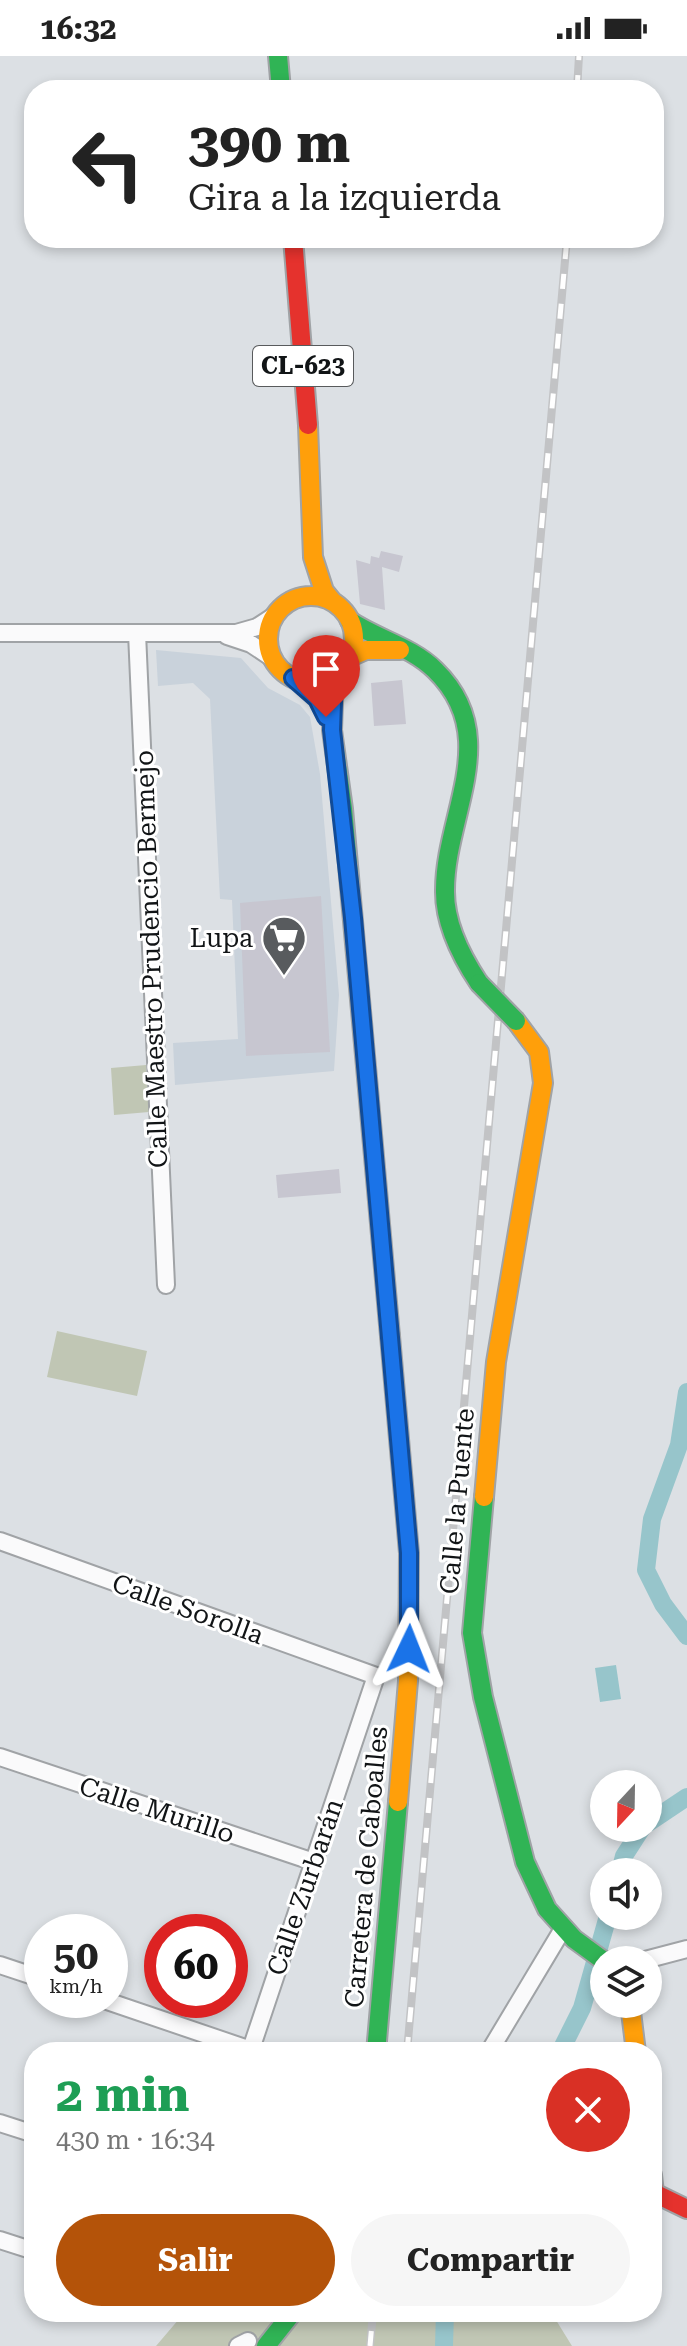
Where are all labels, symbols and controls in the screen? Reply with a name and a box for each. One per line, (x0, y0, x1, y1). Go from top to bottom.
text: 16:32 (40, 11, 117, 46)
text: 390 m (188, 110, 350, 176)
icon: left (56, 112, 160, 216)
text: Gira a la izquierda (188, 177, 501, 219)
road number: CL-623 (253, 346, 353, 386)
pin (292, 635, 360, 717)
icon: arrive (304, 647, 348, 691)
street label: Calle Maestro Prudencio Bermejo (129, 749, 173, 1169)
supermarket icon: Lupa (260, 914, 308, 977)
place label: Lupa (190, 923, 253, 953)
street label: Calle la Puente (434, 1407, 480, 1595)
street label: Calle Sorolla (108, 1568, 268, 1650)
position arrow (367, 1607, 451, 1691)
street label: Carretera de Caboalles (339, 1725, 393, 2009)
north arrow (590, 1770, 662, 1842)
map controls (590, 1770, 662, 2018)
street label: Calle Murillo (76, 1771, 238, 1849)
street label: Calle Zurbarán (261, 1795, 349, 1979)
button: sound (590, 1858, 662, 1930)
speed limit sign: 60 (144, 1914, 248, 2018)
text: 50 (54, 1932, 98, 1979)
button: layers (590, 1946, 662, 2018)
text: km/h (49, 1974, 103, 1998)
text: 2 min (56, 2067, 189, 2123)
button: close (546, 2068, 630, 2152)
text: 430 m · 16:34 (56, 2125, 215, 2155)
button: Salir (56, 2214, 335, 2306)
button: Compartir (351, 2214, 630, 2306)

